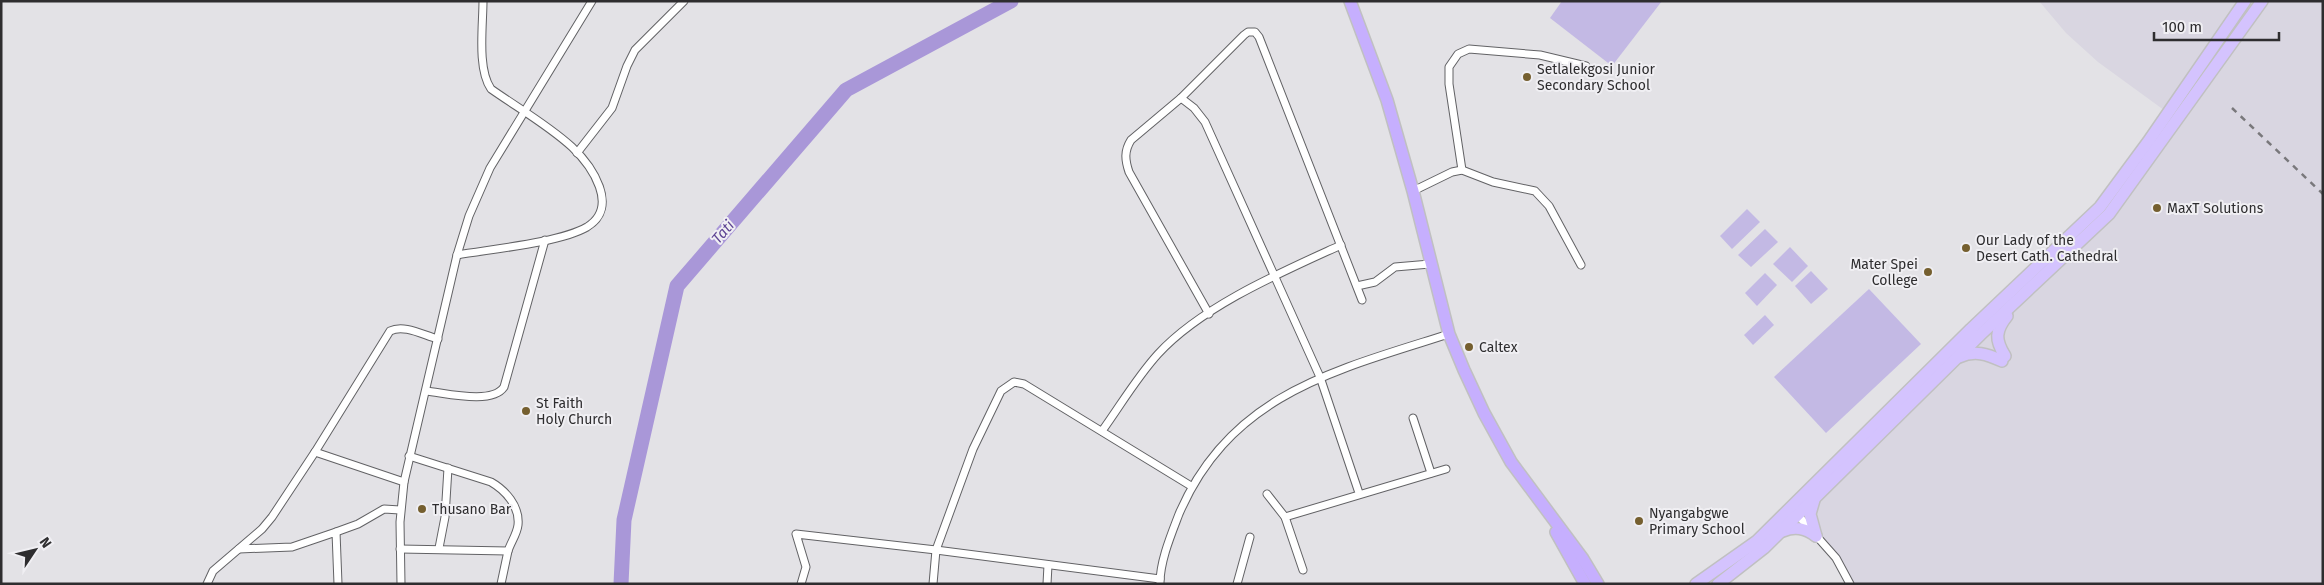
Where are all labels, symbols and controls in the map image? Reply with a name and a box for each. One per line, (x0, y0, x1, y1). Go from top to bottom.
scale bar (2154, 10, 2279, 42)
text: 100 m (2162, 18, 2202, 36)
place label: Setlalekgosi Junior Secondary School (1537, 61, 1656, 94)
marker: Setlalekgosi Junior Secondary School (1521, 71, 1533, 83)
place label: MaxT Solutions (2167, 200, 2264, 217)
marker: MaxT Solutions (2151, 202, 2163, 214)
water label: Tati (708, 217, 738, 247)
place label: Our Lady of the Desert Cath. Cathedral (1976, 232, 2118, 265)
marker: Our Lady of the Desert Cath. Cathedral (1960, 242, 1972, 254)
place label: Mater Spei College (1850, 256, 1918, 289)
marker: Mater Spei College (1922, 266, 1934, 278)
place label: Caltex (1479, 339, 1518, 356)
marker: Caltex (1463, 341, 1475, 353)
place label: St Faith Holy Church (536, 395, 612, 428)
marker: St Faith Holy Church (520, 405, 532, 417)
place label: Thusano Bar (432, 501, 512, 518)
marker: Thusano Bar (416, 503, 428, 515)
place label: Nyangabgwe Primary School (1649, 505, 1745, 538)
marker: Nyangabgwe Primary School (1633, 515, 1645, 527)
north arrow (10, 525, 60, 575)
text: N (36, 534, 55, 552)

